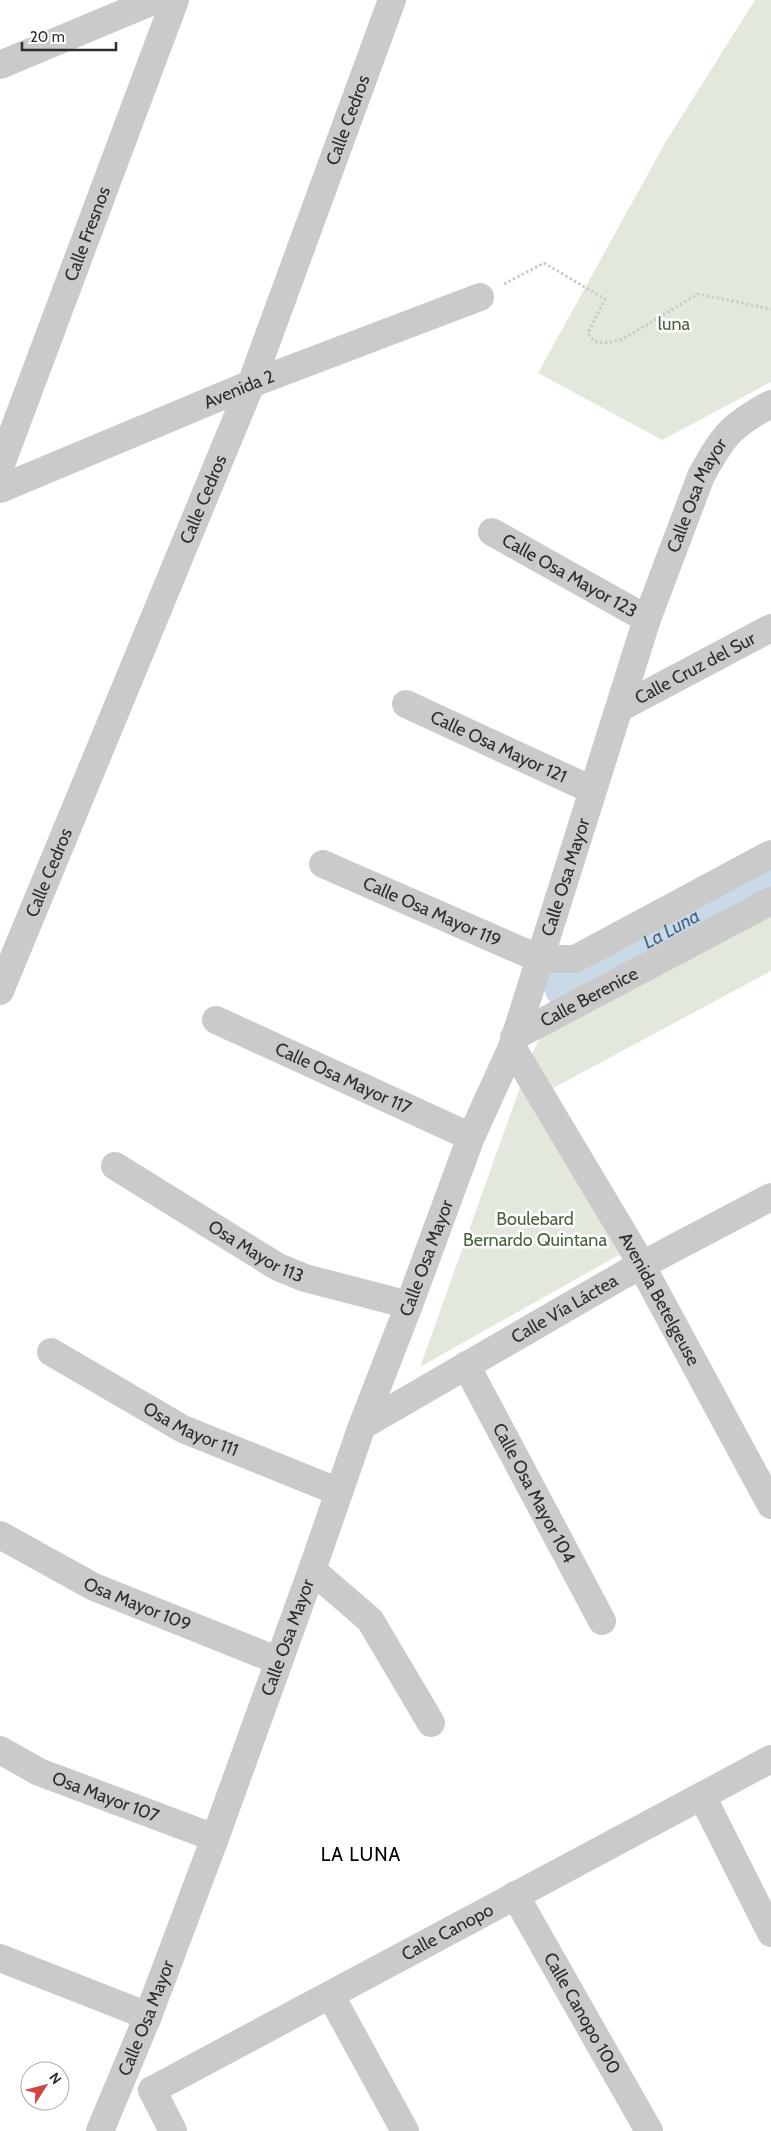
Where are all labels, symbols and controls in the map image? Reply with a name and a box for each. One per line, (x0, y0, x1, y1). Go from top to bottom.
scale bar (22, 20, 116, 52)
text: 20 m (30, 28, 65, 46)
street label: Calle Cedros (321, 72, 374, 168)
street label: Calle Fresnos (60, 183, 115, 284)
park label: luna (658, 313, 691, 335)
street label: Avenida 2 (200, 365, 277, 414)
street label: Calle Osa Mayor (662, 434, 732, 556)
street label: Calle Cedros (175, 452, 231, 547)
street label: Calle Osa Mayor 123 (498, 529, 641, 622)
street label: Calle Cruz del Sur (631, 627, 759, 709)
street label: Calle Osa Mayor 121 (427, 706, 570, 788)
street label: Calle Osa Mayor (537, 815, 595, 939)
street label: Calle Cedros (21, 825, 77, 921)
street label: Calle Osa Mayor 119 (359, 872, 505, 952)
water label: La Luna (639, 904, 704, 954)
street label: Calle Berenice (537, 962, 642, 1032)
street label: Calle Osa Mayor 117 (272, 1038, 415, 1119)
street label: Calle Osa Mayor (395, 1197, 458, 1320)
park label: Boulebard Bernardo Quintana (463, 1208, 607, 1251)
street label: Osa Mayor 113 (204, 1215, 307, 1287)
street label: Avenida Betelgeuse (614, 1228, 705, 1370)
street label: Calle Vía Láctea (507, 1269, 622, 1348)
street label: Osa Mayor 111 (139, 1397, 242, 1461)
street label: Calle Osa Mayor 104 (488, 1419, 580, 1567)
street label: Osa Mayor 109 (80, 1572, 194, 1636)
street label: Calle Osa Mayor (256, 1576, 319, 1699)
street label: Osa Mayor 107 (49, 1767, 162, 1827)
district label: LA LUNA (321, 1843, 401, 1866)
street label: Calle Canopo (398, 1898, 497, 1966)
street label: Calle Canopo 100 (539, 1949, 625, 2078)
street label: Calle Osa Mayor (113, 1957, 179, 2079)
north arrow (20, 2061, 70, 2111)
text: N (45, 2069, 66, 2088)

